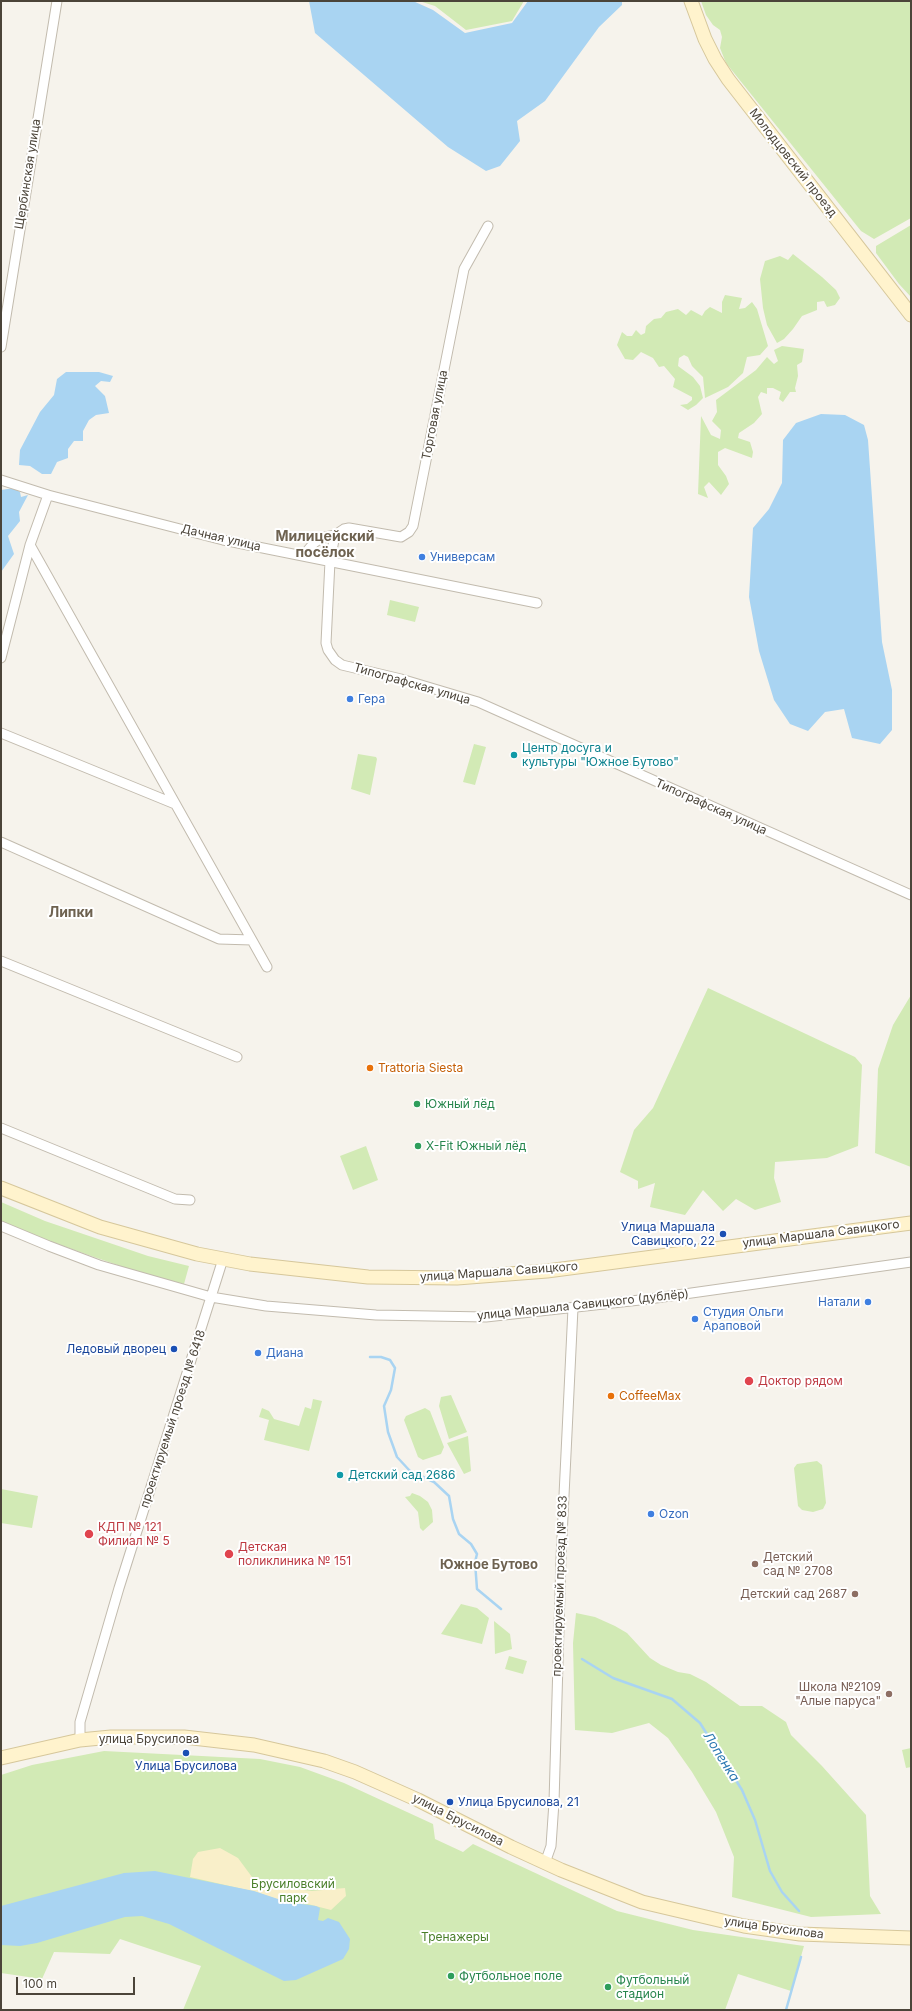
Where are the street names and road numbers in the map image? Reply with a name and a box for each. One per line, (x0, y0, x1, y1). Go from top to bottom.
street label: Молодцовский проезд (746, 106, 840, 220)
street label: Щербинская улица (12, 118, 44, 230)
street label: Торговая улица (419, 369, 451, 461)
street label: Дачная улица (180, 522, 262, 554)
street label: Типографская улица (352, 660, 472, 708)
street label: Типографская улица (653, 776, 769, 838)
street label: улица Маршала Савицкого (742, 1217, 900, 1251)
street label: улица Маршала Савицкого (420, 1259, 578, 1285)
street label: улица Маршала Савицкого (дублёр) (476, 1287, 690, 1323)
street label: проектируемый проезд № 6418 (137, 1328, 209, 1510)
street label: проектируемый проезд № 833 (550, 1495, 570, 1677)
street label: улица Брусилова (99, 1732, 199, 1746)
street label: улица Брусилова (410, 1791, 506, 1849)
street label: улица Брусилова (723, 1914, 825, 1942)

